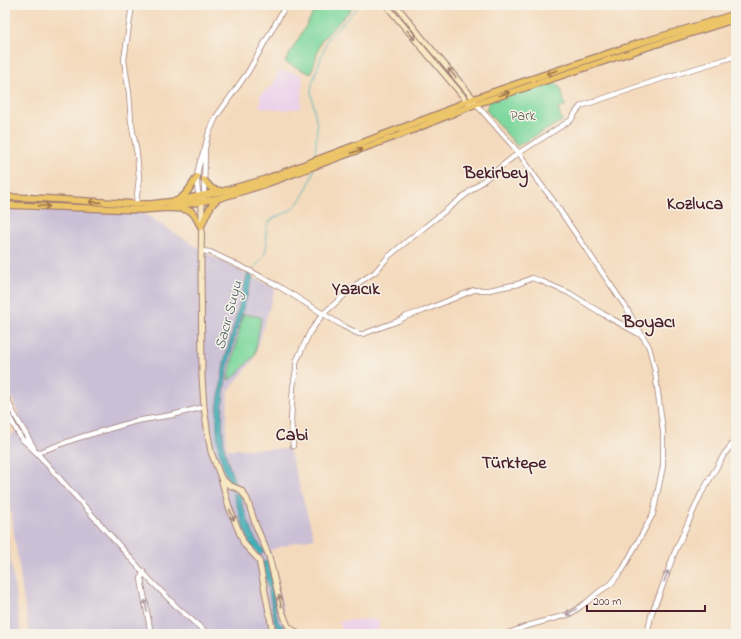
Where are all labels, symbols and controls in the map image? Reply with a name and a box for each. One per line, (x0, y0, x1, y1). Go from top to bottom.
one-way arrow (406, 29, 415, 39)
one-way arrow (448, 68, 457, 78)
one-way arrow (545, 69, 558, 76)
one-way arrow (498, 90, 510, 98)
park label: Park (510, 106, 537, 127)
one-way arrow (350, 147, 363, 154)
district label: Bekirbey (463, 161, 528, 188)
district label: Kozluca (667, 192, 724, 218)
one-way arrow (89, 198, 102, 205)
one-way arrow (37, 202, 50, 210)
district label: Yazıcık (331, 277, 381, 303)
water label: Sacır Suyu (209, 278, 250, 352)
district label: Boyacı (622, 310, 675, 337)
district label: Cabi (276, 423, 308, 449)
district label: Türktepe (482, 451, 547, 477)
one-way arrow (229, 508, 237, 520)
one-way arrow (663, 570, 670, 583)
scale bar (587, 587, 705, 613)
text: 200 m (593, 593, 622, 611)
one-way arrow (275, 595, 283, 608)
one-way arrow (142, 600, 150, 613)
one-way arrow (565, 609, 577, 616)

